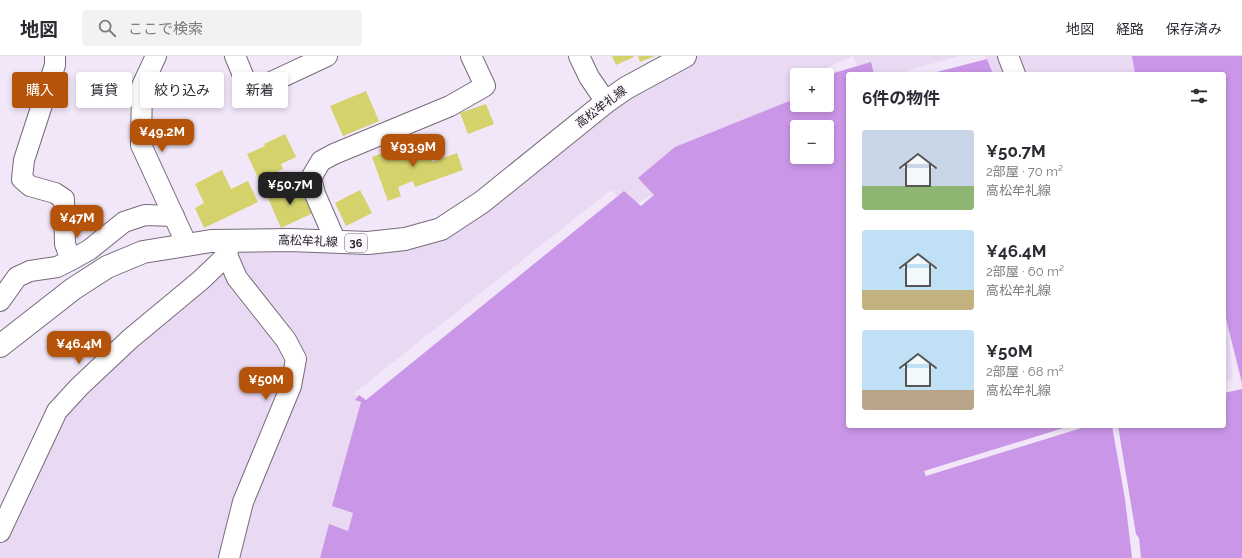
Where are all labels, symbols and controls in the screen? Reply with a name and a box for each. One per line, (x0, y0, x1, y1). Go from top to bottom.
search box (82, 10, 362, 46)
icon: search (96, 17, 118, 39)
text: 地図 (20, 18, 58, 40)
text: ここで検索 (128, 20, 203, 38)
text: 地図 (1066, 21, 1094, 37)
text: 経路 (1116, 21, 1144, 37)
text: 保存済み (1166, 21, 1222, 37)
map controls (790, 68, 834, 164)
button: + (790, 68, 834, 112)
chip: 購入 (12, 72, 68, 108)
chip: 賃貸 (76, 72, 132, 108)
chip: 絞り込み (140, 72, 224, 108)
chip: 新着 (232, 72, 288, 108)
street label: 高松牟礼線 (573, 83, 629, 131)
icon: filters (1188, 85, 1210, 107)
text: 6件の物件 (862, 88, 940, 108)
pin: ¥49.2M (129, 119, 195, 153)
button: − (790, 120, 834, 164)
text: ¥49.2M (139, 124, 185, 139)
pin: ¥93.9M (380, 134, 446, 168)
text: ¥93.9M (390, 139, 436, 154)
text: ¥50.7M (986, 141, 1046, 161)
icon: home (894, 146, 942, 194)
text: 2部屋 · 70 m² (986, 164, 1063, 179)
pin: ¥50.7M (257, 172, 323, 206)
text: ¥50.7M (267, 177, 313, 192)
text: 高松牟礼線 (986, 183, 1051, 198)
pin: ¥47M (53, 205, 101, 239)
text: ¥47M (59, 210, 95, 225)
street label: 高松牟礼線 (278, 233, 338, 249)
road number: 36 (345, 234, 367, 252)
text: ¥46.4M (986, 241, 1046, 261)
icon: home (894, 246, 942, 294)
text: 2部屋 · 60 m² (986, 264, 1064, 279)
text: 高松牟礼線 (986, 283, 1051, 298)
pin: ¥46.4M (46, 331, 112, 365)
text: ¥46.4M (56, 336, 102, 351)
text: ¥50M (986, 341, 1033, 361)
icon: home (894, 346, 942, 394)
text: 2部屋 · 68 m² (986, 364, 1064, 379)
pin: ¥50M (242, 367, 290, 401)
text: ¥50M (248, 372, 284, 387)
text: 高松牟礼線 (986, 383, 1051, 398)

